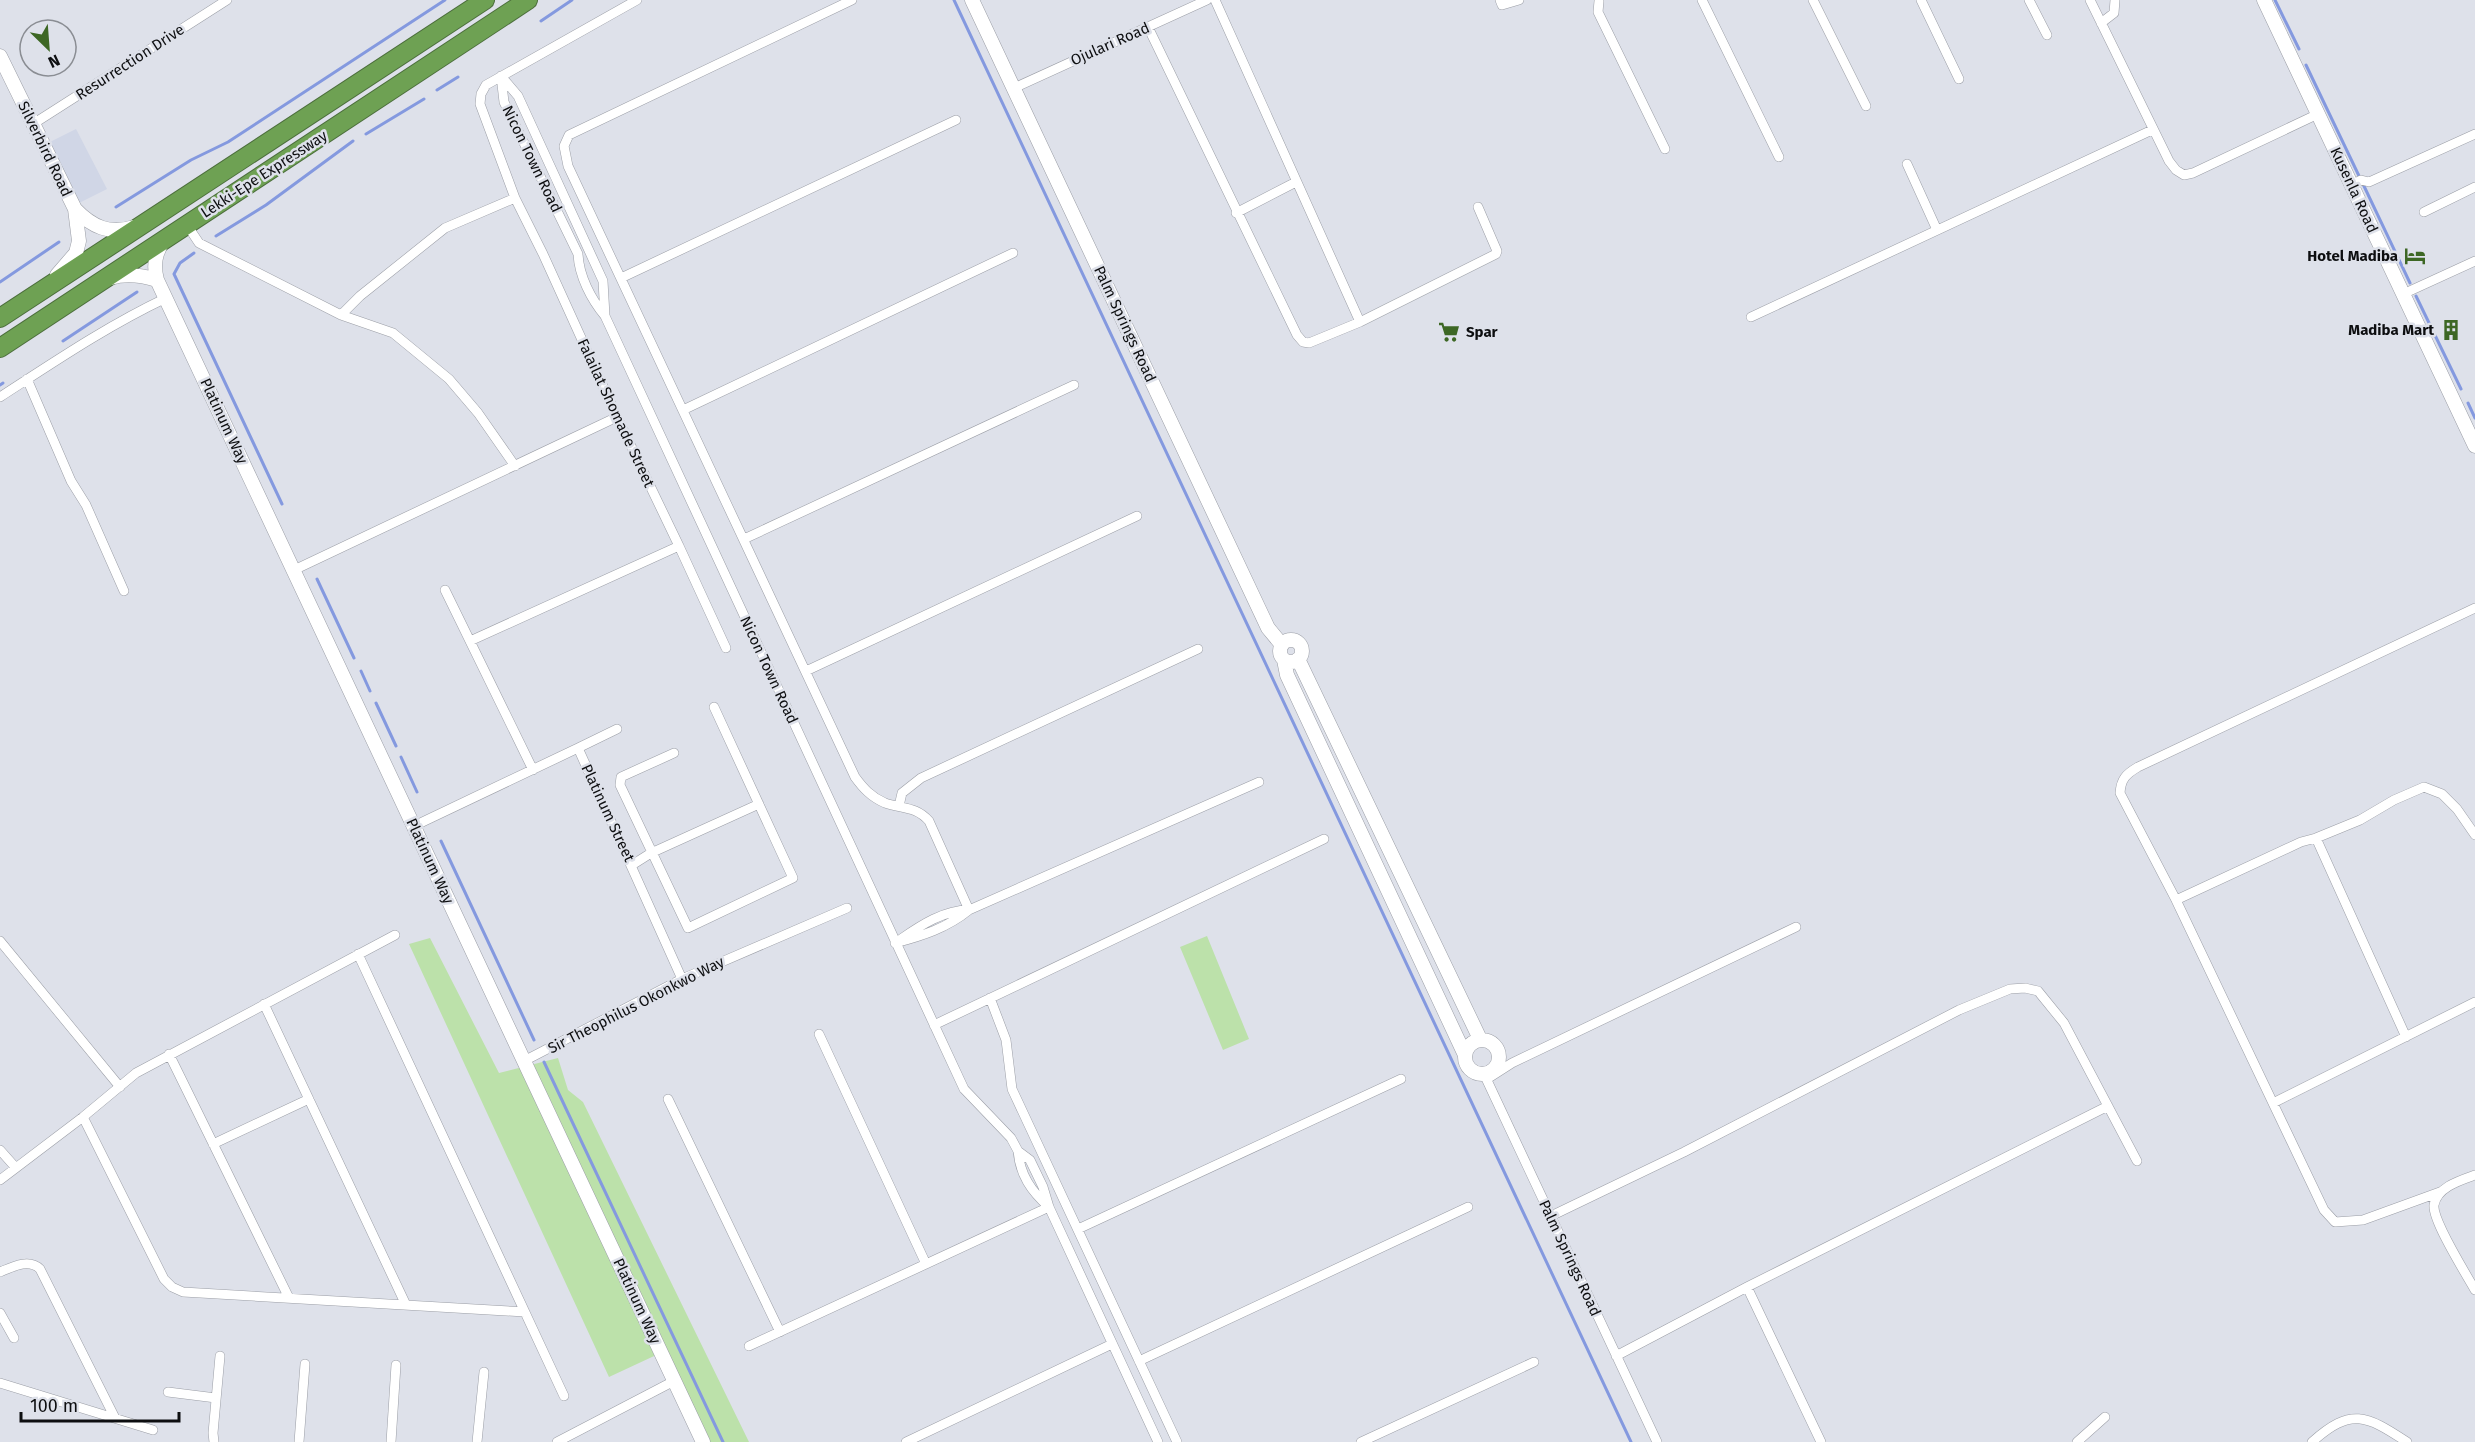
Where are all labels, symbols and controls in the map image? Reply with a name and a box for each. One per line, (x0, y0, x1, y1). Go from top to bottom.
north arrow (18, 18, 78, 78)
street label: Ojulari Road (1068, 19, 1152, 69)
street label: Resurrection Drive (72, 20, 188, 104)
text: N (45, 50, 63, 72)
street label: Silverbird Road (14, 98, 76, 200)
street label: Nicon Town Road (498, 103, 566, 215)
street label: Lekki-Epe Expressway (197, 126, 331, 222)
street label: Kusenla Road (2326, 144, 2382, 236)
hotel icon: Hotel Madiba (2403, 244, 2427, 268)
place label: Hotel Madiba (2307, 247, 2398, 265)
street label: Palm Springs Road (1090, 263, 1160, 385)
building icon: Madiba Mart (2439, 318, 2463, 342)
supermarket icon: Spar (1437, 320, 1461, 344)
place label: Madiba Mart (2348, 321, 2434, 339)
place label: Spar (1466, 323, 1499, 341)
street label: Falailat Shomade Street (574, 336, 659, 491)
street label: Platinum Way (196, 375, 252, 467)
street label: Nicon Town Road (736, 613, 802, 727)
street label: Platinum Street (577, 761, 639, 865)
street label: Platinum Way (402, 815, 458, 907)
street label: Sir Theophilus Okonkwo Way (545, 952, 728, 1057)
street label: Palm Springs Road (1535, 1197, 1605, 1319)
street label: Platinum Way (609, 1255, 665, 1347)
scale bar (21, 1385, 178, 1423)
text: 100 m (30, 1395, 78, 1417)

